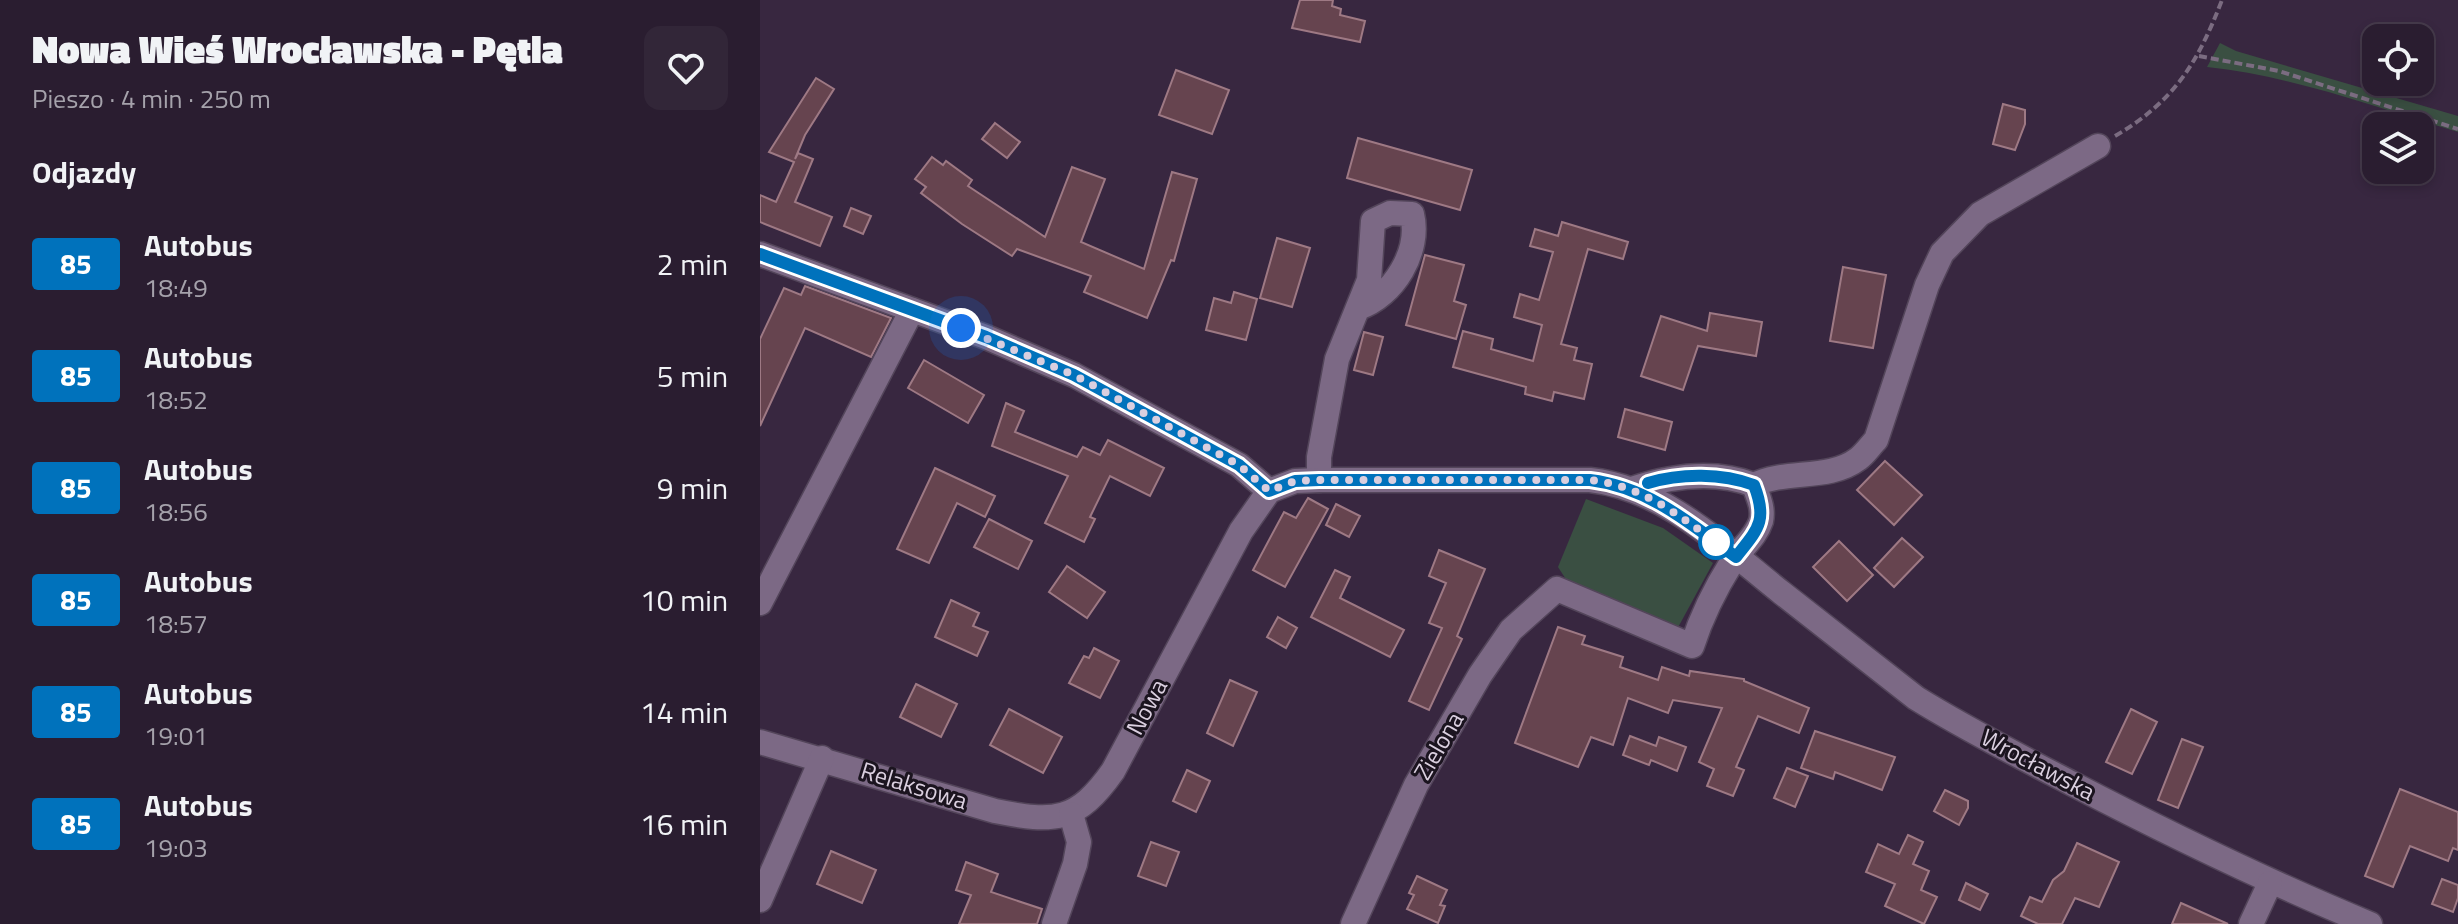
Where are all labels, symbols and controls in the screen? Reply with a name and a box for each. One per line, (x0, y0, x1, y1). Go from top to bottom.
text: Nowa Wieś Wrocławska - Pętla (32, 20, 563, 78)
map controls (2362, 24, 2434, 184)
button: locate (2362, 24, 2434, 96)
button: heart (644, 26, 728, 110)
text: Pieszo · 4 min · 250 m (32, 79, 271, 118)
button: layers (2362, 112, 2434, 184)
text: Odjazdy (32, 149, 136, 195)
text: Autobus (144, 222, 253, 268)
text: 2 min (657, 241, 728, 287)
text: 85 (60, 242, 92, 285)
text: 18:49 (144, 268, 208, 307)
your location (941, 308, 981, 348)
text: Autobus (144, 334, 253, 380)
text: 5 min (657, 353, 728, 399)
text: 85 (60, 354, 92, 397)
text: 18:52 (144, 380, 208, 419)
text: Autobus (144, 446, 253, 492)
text: 9 min (657, 465, 728, 511)
text: 85 (60, 466, 92, 509)
text: 18:56 (144, 492, 208, 531)
unlabelled marker (1699, 525, 1733, 559)
text: Autobus (144, 558, 253, 604)
text: 10 min (640, 577, 728, 623)
text: 85 (60, 578, 92, 621)
text: 18:57 (144, 604, 208, 643)
text: Autobus (144, 670, 253, 716)
street label: Nowa (1116, 672, 1176, 741)
text: 14 min (640, 689, 728, 735)
text: 85 (60, 690, 92, 733)
street label: Zielona (1404, 705, 1472, 786)
text: 19:01 (144, 716, 208, 755)
street label: Wrocławska (1975, 719, 2102, 809)
street label: Relaksowa (857, 752, 972, 818)
text: Autobus (144, 782, 253, 828)
text: 16 min (640, 801, 728, 847)
text: 85 (60, 802, 92, 845)
text: 19:03 (144, 828, 208, 867)

